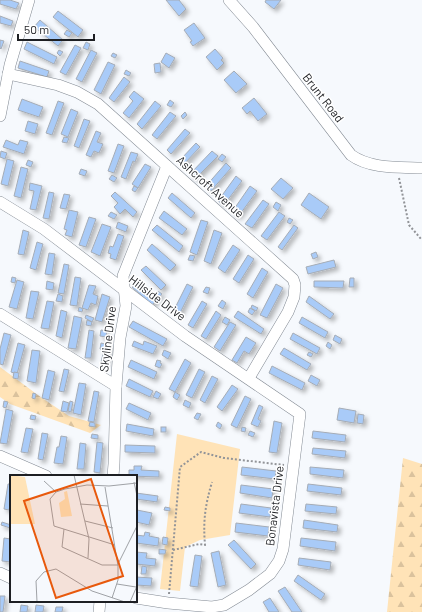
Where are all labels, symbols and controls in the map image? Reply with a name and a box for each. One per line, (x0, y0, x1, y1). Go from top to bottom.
scale bar (18, 16, 94, 42)
text: 50 m (24, 22, 49, 36)
street label: Brunt Road (300, 70, 347, 125)
street label: Ashcroft Avenue (174, 152, 247, 220)
street label: Hillside Drive (126, 271, 189, 323)
street label: Skyline Drive (96, 305, 118, 373)
street label: Bonavista Drive (262, 465, 286, 547)
inset map (10, 475, 137, 602)

